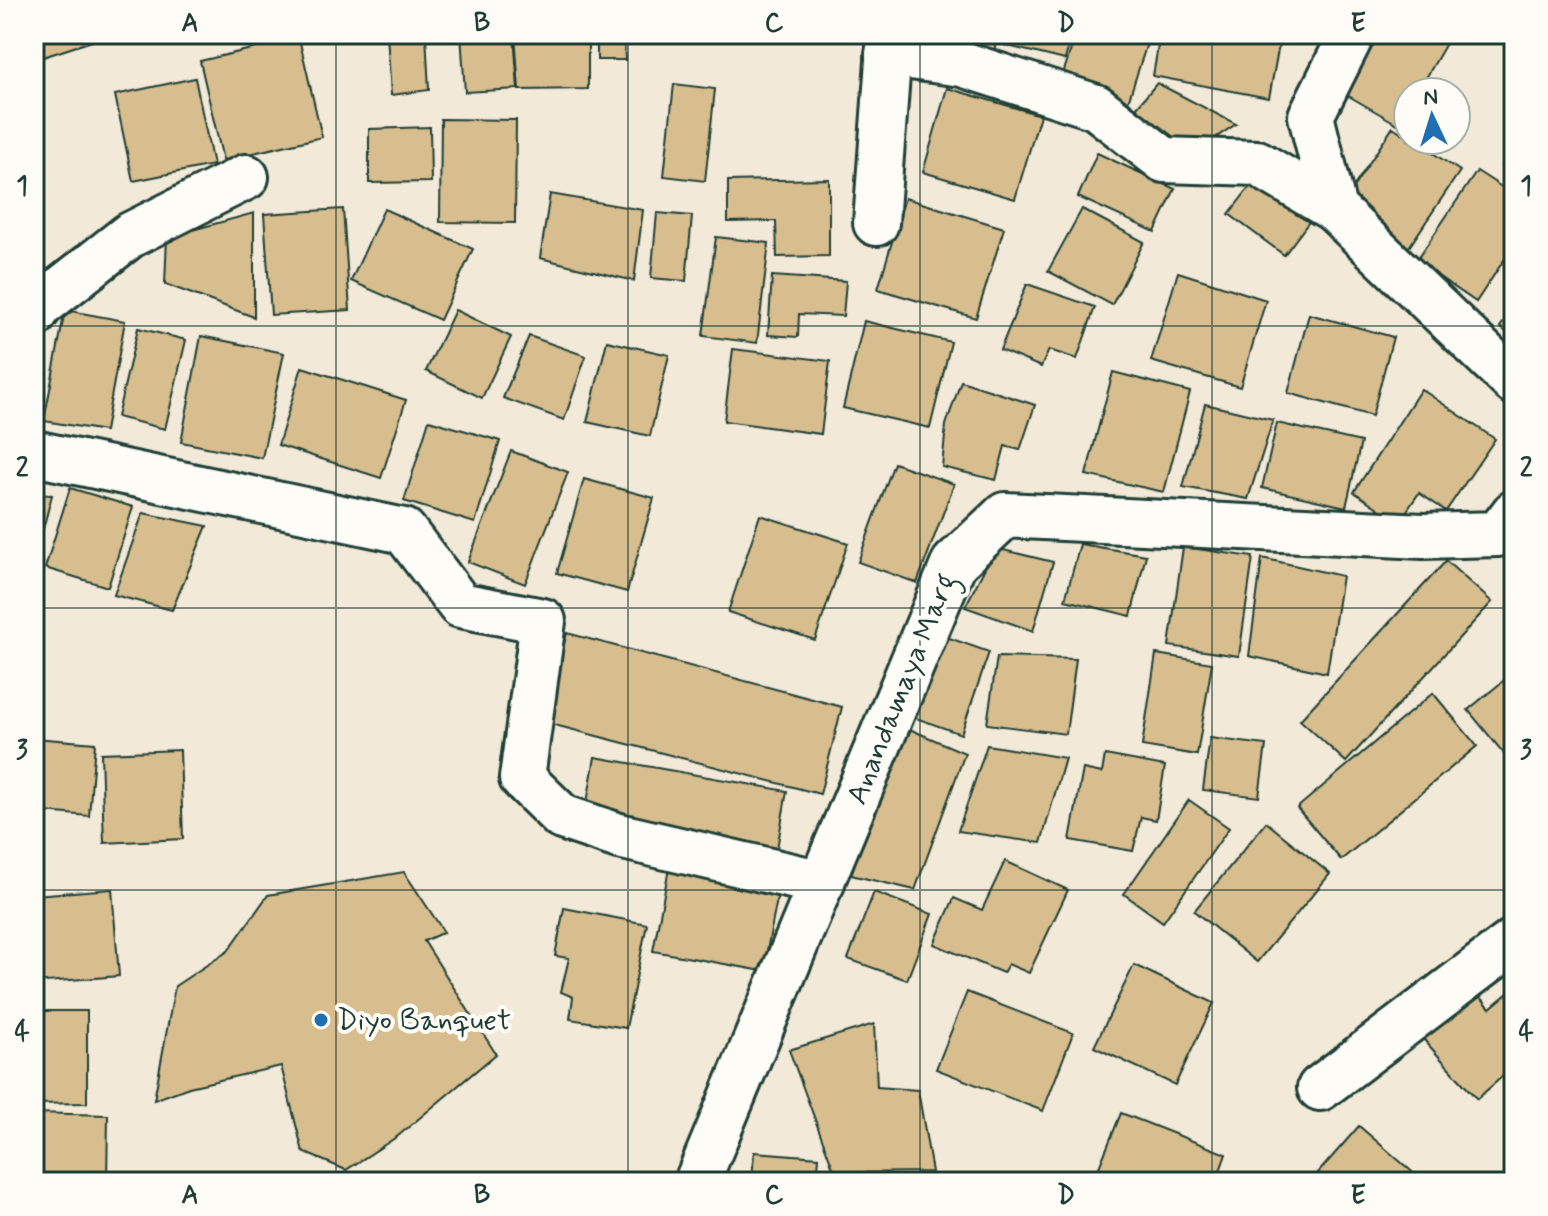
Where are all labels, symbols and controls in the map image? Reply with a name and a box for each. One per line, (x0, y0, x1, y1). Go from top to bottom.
text: A (181, 7, 199, 41)
text: B (474, 7, 490, 41)
text: C (765, 7, 784, 41)
text: D (1057, 7, 1075, 41)
text: E (1350, 7, 1366, 41)
north arrow (1392, 76, 1472, 156)
text: N (1422, 84, 1439, 113)
text: 1 (16, 170, 28, 204)
text: 1 (1520, 170, 1532, 204)
text: 2 (16, 452, 29, 486)
text: 2 (1520, 452, 1533, 486)
street label: Anandamaya Marg (838, 568, 969, 812)
text: 3 (16, 734, 28, 768)
text: 3 (1520, 734, 1532, 768)
place label: Diyo Banquet (337, 1001, 511, 1040)
marker: Diyo Banquet (312, 1011, 330, 1029)
text: 4 (14, 1016, 30, 1050)
text: 4 (1518, 1016, 1534, 1050)
text: A (181, 1179, 199, 1213)
text: B (474, 1179, 490, 1213)
text: C (765, 1179, 784, 1213)
text: D (1057, 1179, 1075, 1213)
text: E (1350, 1179, 1366, 1213)

